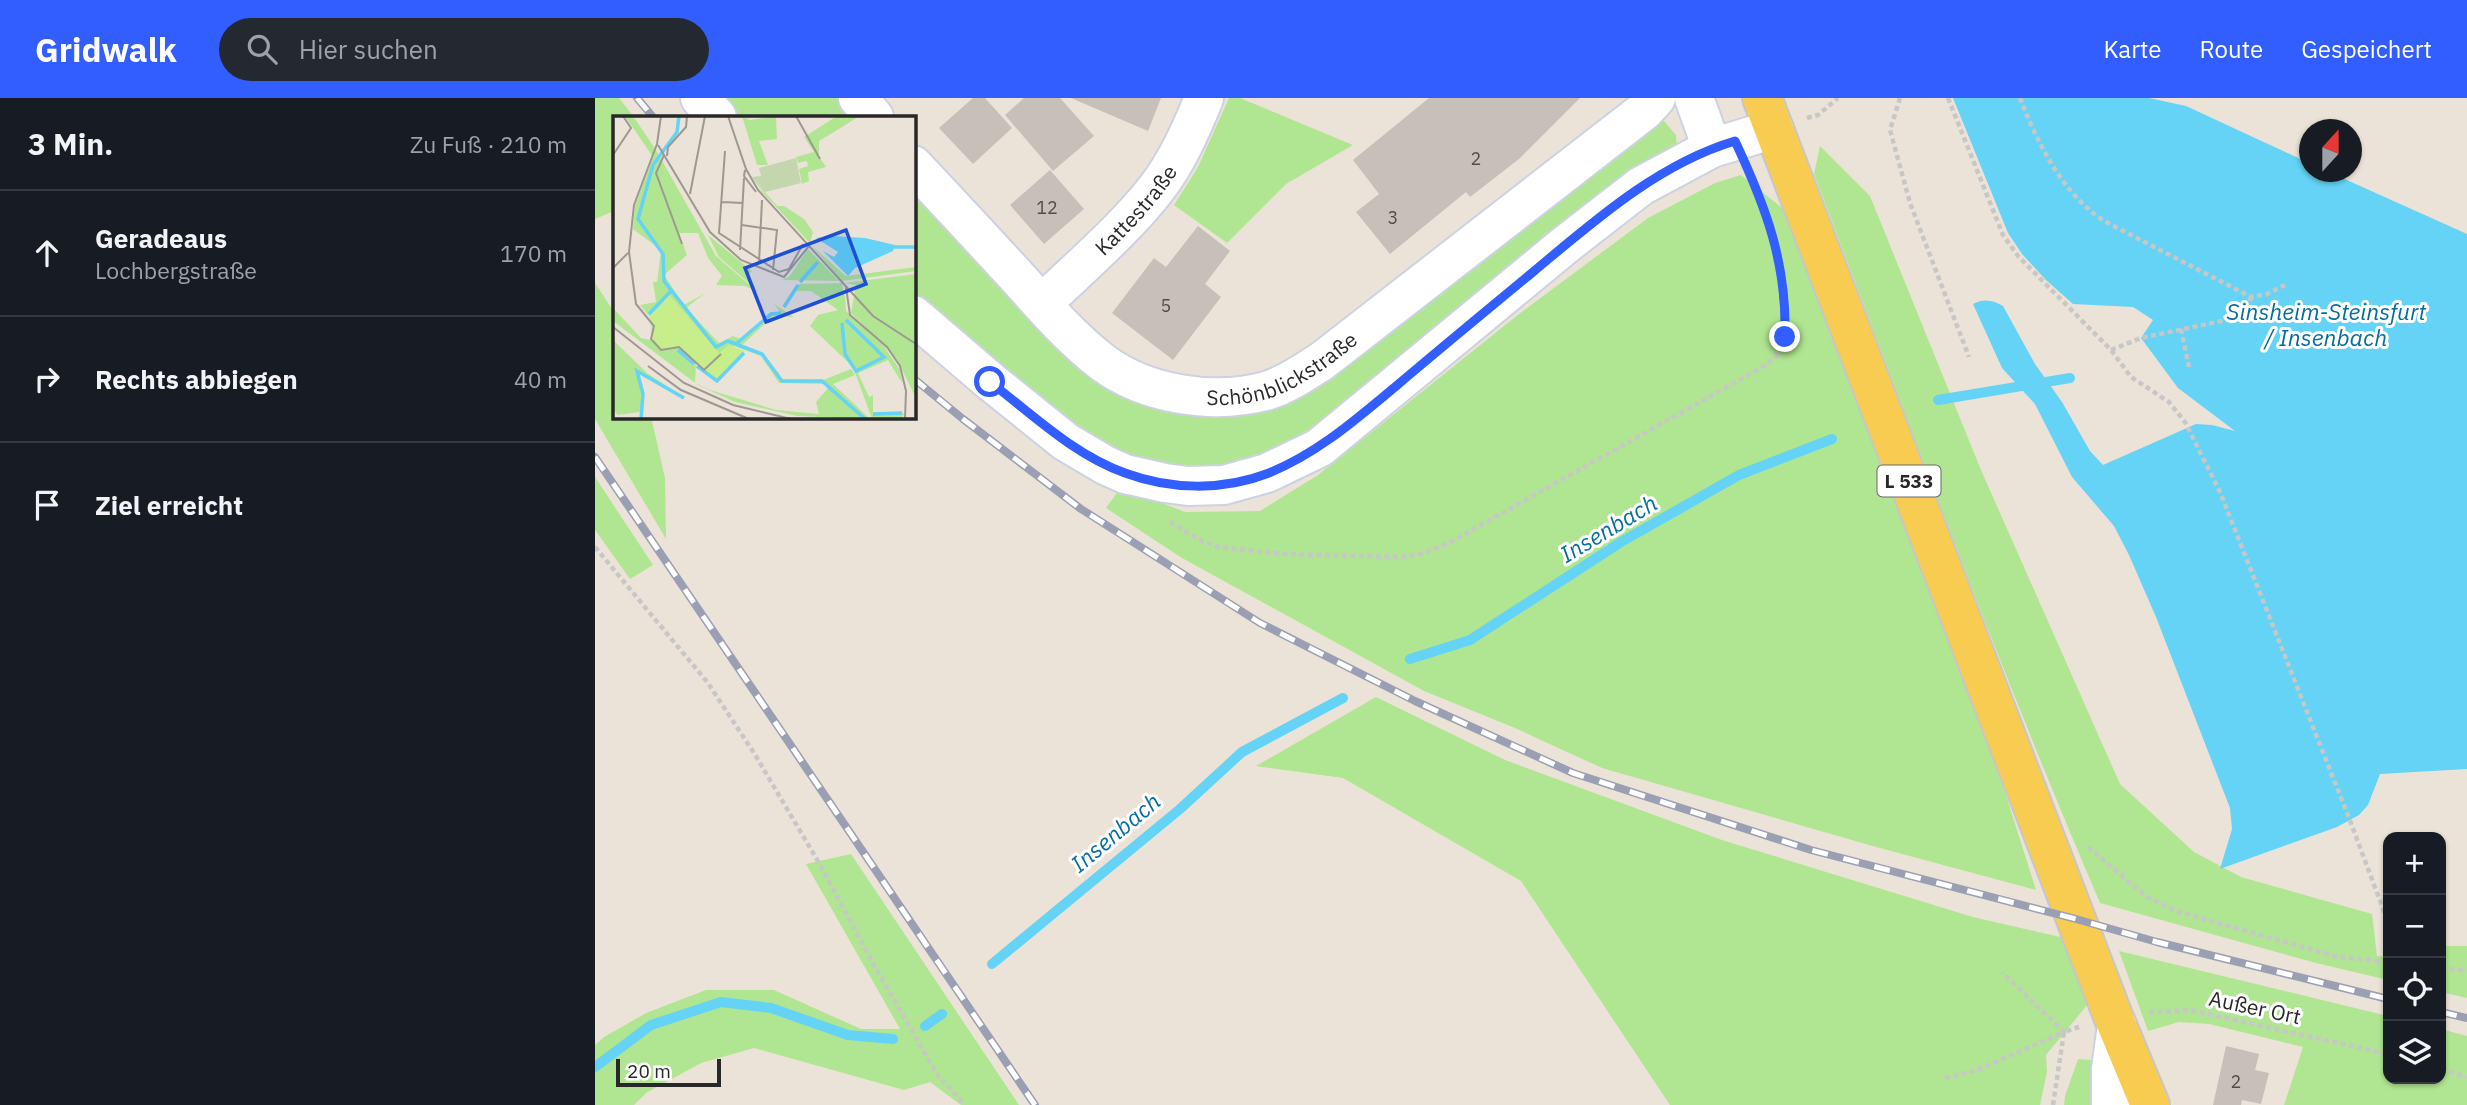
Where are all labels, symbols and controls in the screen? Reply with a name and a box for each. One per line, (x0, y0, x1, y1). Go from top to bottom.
search box (219, 18, 709, 81)
text: Gridwalk (35, 28, 177, 71)
icon: search (243, 30, 281, 68)
text: Hier suchen (299, 32, 438, 66)
text: Karte (2103, 33, 2162, 65)
text: Route (2200, 33, 2263, 65)
text: Gespeichert (2301, 33, 2432, 65)
inset map (613, 116, 915, 418)
north arrow (2299, 119, 2362, 182)
text: 3 Min. (28, 124, 113, 163)
text: Zu Fuß · 210 m (410, 129, 567, 159)
house number: 2 (1471, 147, 1481, 170)
street label: Kattestraße (1088, 159, 1183, 261)
house number: 12 (1036, 196, 1058, 219)
house number: 3 (1388, 206, 1398, 229)
text: Geradeaus (95, 221, 227, 255)
icon: ahead (28, 234, 66, 272)
text: 170 m (500, 238, 567, 268)
text: Lochbergstraße (95, 255, 257, 285)
house number: 5 (1161, 294, 1171, 317)
water label: Sinsheim-Steinsfurt / Insenbach (2226, 296, 2426, 352)
route end (1769, 321, 1800, 352)
street label: Schönblickstraße (1206, 325, 1363, 411)
icon: right (28, 360, 66, 398)
text: Rechts abbiegen (95, 362, 298, 396)
text: 40 m (514, 364, 567, 394)
route start (974, 366, 1005, 397)
road number: L 533 (1877, 466, 1941, 496)
icon: arrive (28, 486, 66, 524)
water label: Insenbach (1554, 487, 1662, 569)
text: Ziel erreicht (95, 488, 243, 522)
water label: Insenbach (1064, 786, 1166, 878)
map controls (2383, 832, 2446, 1084)
button: + (2383, 832, 2446, 895)
button: − (2383, 895, 2446, 958)
button: locate (2383, 958, 2446, 1021)
street label: Außer Ort (2207, 984, 2303, 1030)
button: layers (2383, 1021, 2446, 1084)
scale bar (616, 1056, 721, 1088)
text: 20 m (627, 1059, 671, 1083)
house number: 2 (2231, 1070, 2241, 1093)

